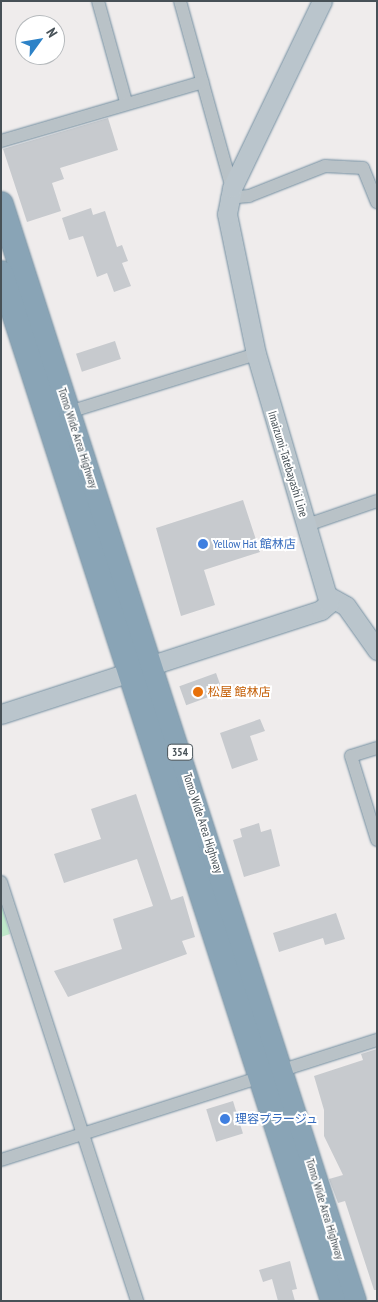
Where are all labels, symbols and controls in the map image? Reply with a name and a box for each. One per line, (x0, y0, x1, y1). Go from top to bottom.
north arrow (15, 15, 65, 65)
text: N (42, 25, 62, 41)
street label: Tomo Wide Area Highway (55, 386, 101, 490)
street label: Imaizumi-Tatebayashi Line (265, 409, 311, 519)
place label: Yellow Hat 館林店 (213, 537, 296, 551)
marker: Yellow Hat 館林店 (197, 538, 209, 550)
place label: 松屋 館林店 (208, 685, 271, 699)
marker: 松屋 館林店 (192, 686, 204, 698)
road number: 354 (166, 744, 194, 760)
street label: Tomo Wide Area Highway (180, 771, 226, 875)
place label: 理容プラージュ (235, 1112, 319, 1126)
marker: 理容プラージュ (219, 1113, 231, 1125)
street label: Tomo Wide Area Highway (303, 1157, 347, 1261)

